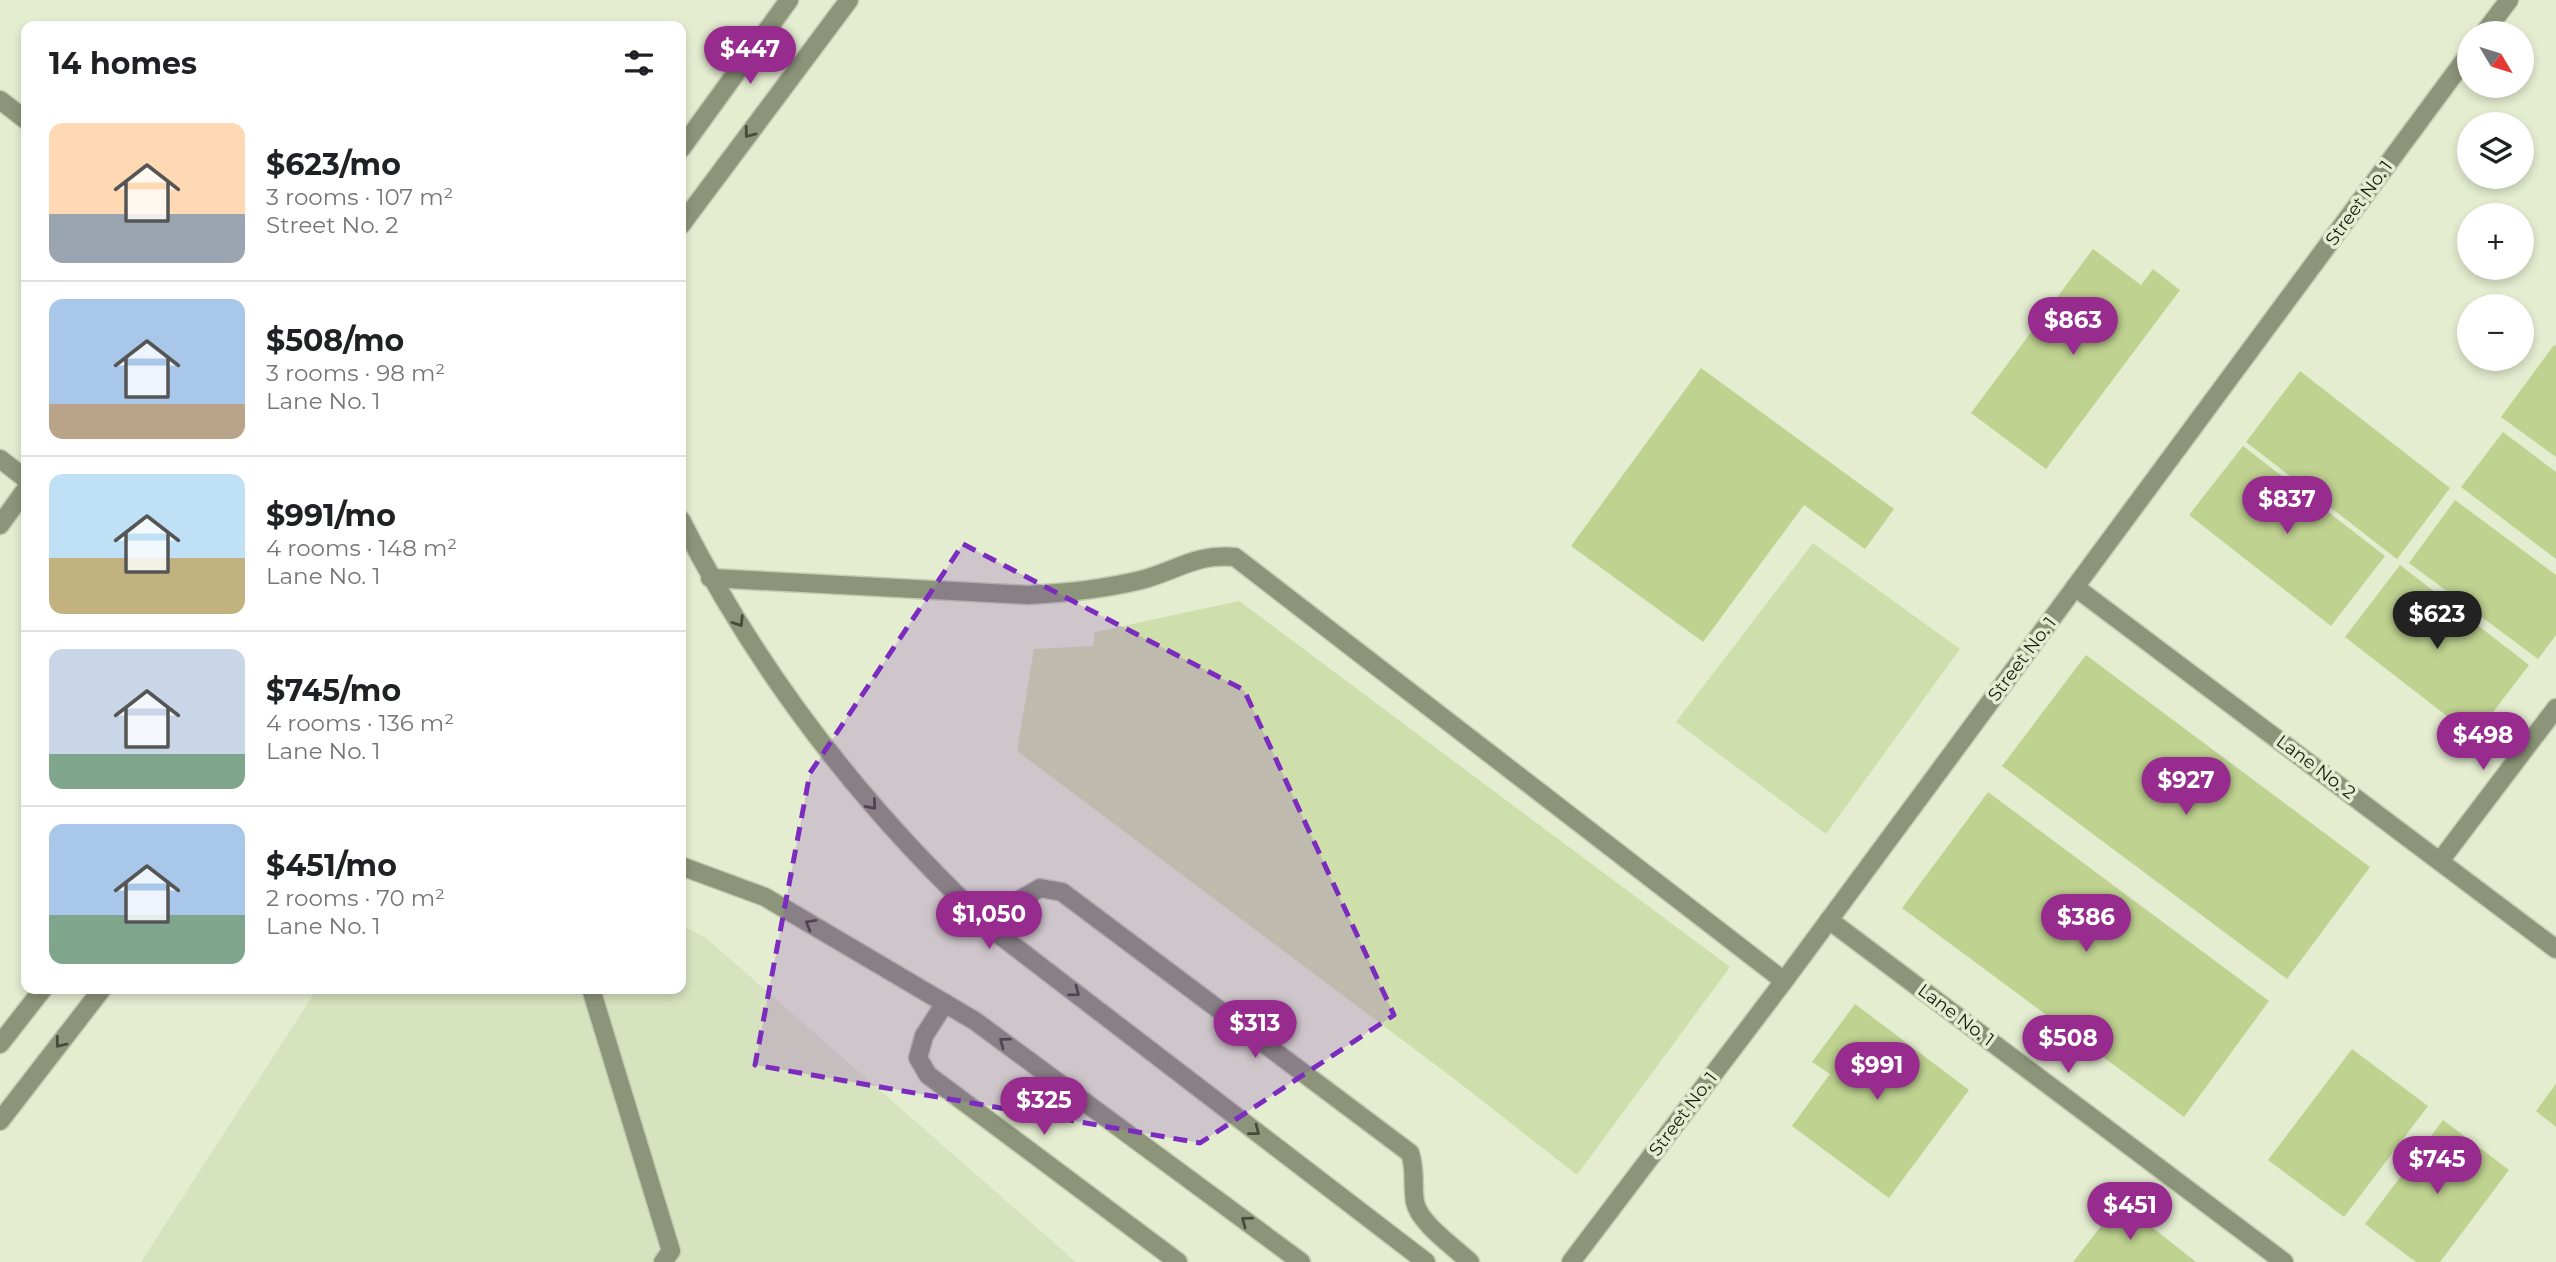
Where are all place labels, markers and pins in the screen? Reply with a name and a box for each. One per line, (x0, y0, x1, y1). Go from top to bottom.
pin: $447 (709, 27, 791, 86)
pin: $863 (2032, 298, 2114, 357)
pin: $837 (2246, 476, 2328, 536)
pin: $623 (2396, 592, 2478, 651)
pin: $498 (2442, 712, 2524, 772)
pin: $927 (2145, 758, 2227, 817)
pin: $1,050 (932, 892, 1046, 951)
pin: $386 (2045, 894, 2127, 954)
pin: $313 (1214, 1000, 1296, 1060)
pin: $508 (2027, 1016, 2109, 1075)
pin: $991 (1836, 1042, 1918, 1102)
pin: $325 (1003, 1078, 1085, 1137)
pin: $745 (2396, 1136, 2478, 1196)
pin: $451 (2089, 1182, 2171, 1242)

